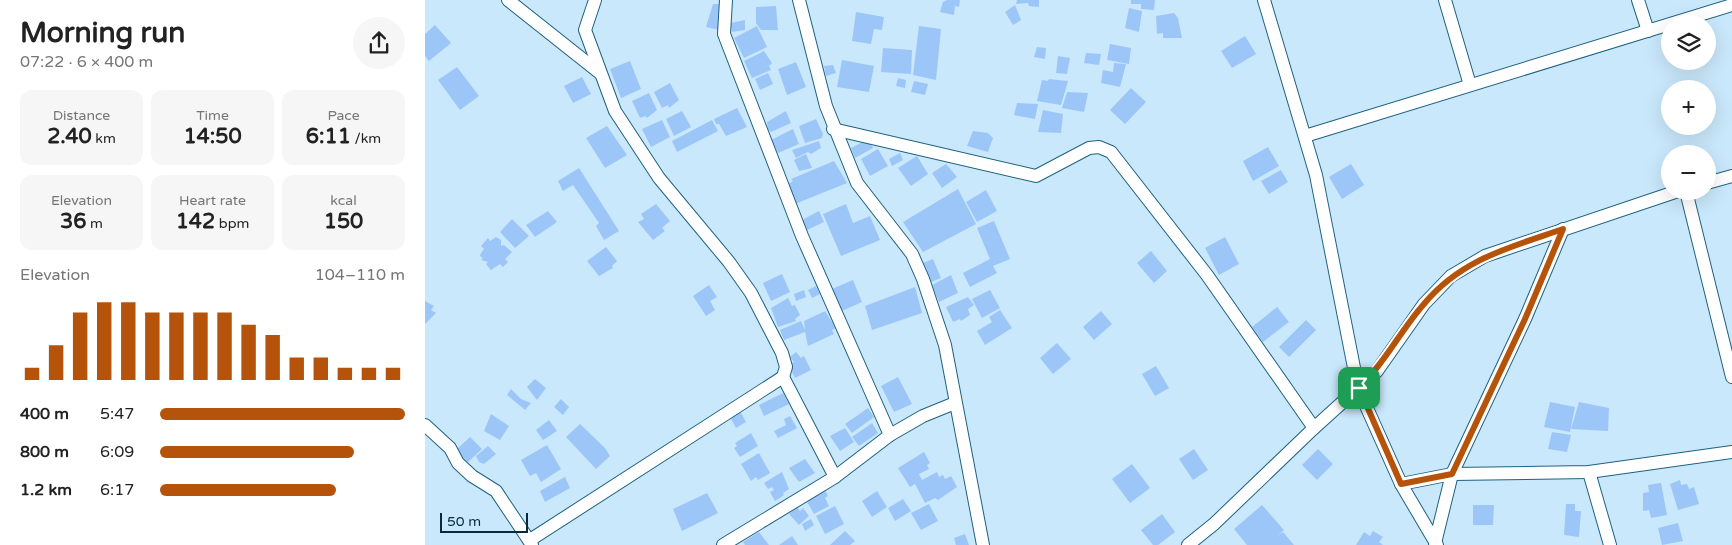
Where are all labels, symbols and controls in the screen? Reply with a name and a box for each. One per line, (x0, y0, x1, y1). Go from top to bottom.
map controls (1661, 15, 1716, 200)
button: layers (1661, 15, 1716, 70)
text: Morning run (20, 16, 185, 50)
button: share (353, 17, 405, 69)
text: 07:22 · 6 × 400 m (20, 52, 153, 72)
button: + (1661, 80, 1716, 135)
text: Distance (53, 107, 110, 124)
text: Time (196, 107, 229, 124)
text: Pace (327, 107, 360, 124)
text: 2.40 (47, 124, 92, 149)
text: 14:50 (183, 124, 242, 149)
text: 6:11 (306, 124, 351, 149)
text: km (92, 130, 116, 147)
text: /km (351, 130, 381, 147)
button: − (1661, 145, 1716, 200)
text: Elevation (51, 192, 112, 209)
text: Heart rate (179, 192, 246, 209)
text: kcal (330, 192, 357, 209)
text: 36 (60, 209, 86, 234)
text: 142 (176, 209, 215, 234)
text: 150 (324, 209, 363, 234)
text: m (86, 215, 103, 232)
text: bpm (215, 215, 249, 232)
text: Elevation (20, 265, 90, 285)
text: 104–110 m (315, 265, 405, 285)
pin (1338, 367, 1380, 409)
icon: arrive (1345, 374, 1373, 402)
text: 400 m (20, 404, 69, 424)
text: 5:47 (100, 404, 134, 424)
text: 800 m (20, 442, 69, 462)
text: 6:09 (100, 442, 134, 462)
text: 1.2 km (20, 480, 72, 500)
text: 6:17 (100, 480, 134, 500)
scale bar (440, 510, 527, 533)
text: 50 m (447, 513, 481, 530)

